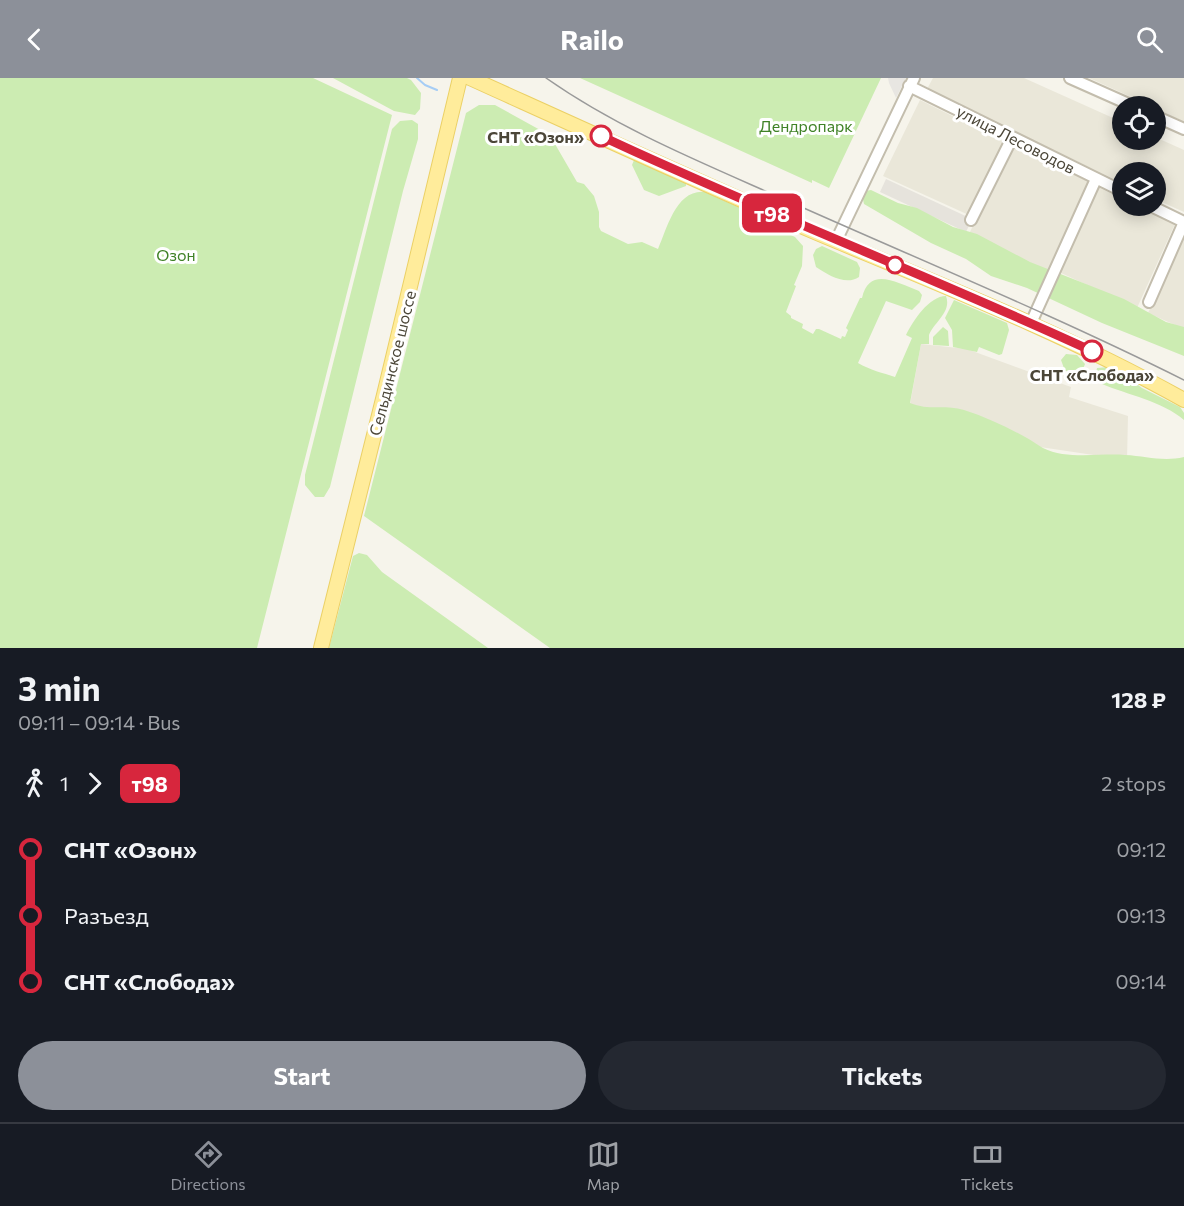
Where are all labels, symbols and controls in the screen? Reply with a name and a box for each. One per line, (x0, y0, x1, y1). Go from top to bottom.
icon: back (18, 23, 51, 56)
text: Railo (560, 23, 624, 56)
icon: search (1133, 23, 1166, 56)
map controls (1112, 96, 1166, 216)
button: locate (1112, 96, 1166, 150)
street label: улица Лесоводов (954, 101, 1078, 177)
park label: Дендропарк (759, 116, 853, 135)
marker: СНТ «Озон» (590, 125, 612, 147)
place label: СНТ «Озон» (487, 127, 584, 146)
button: layers (1112, 162, 1166, 216)
line badge: т98 (738, 194, 806, 232)
text: т98 (754, 201, 790, 226)
park label: Озон (156, 245, 196, 264)
unlabelled marker (886, 256, 904, 274)
street label: Сельдинское шоссе (365, 289, 419, 437)
marker: СНТ «Слобода» (1081, 340, 1103, 362)
place label: СНТ «Слобода» (1030, 365, 1154, 384)
text: 3 min (18, 667, 101, 708)
text: 128 ₽ (1111, 686, 1166, 713)
text: 09:11 – 09:14 · Bus (18, 710, 180, 734)
icon: walk (18, 767, 51, 800)
icon: forward (78, 767, 111, 800)
text: 1 (60, 771, 69, 795)
text: т98 (132, 771, 168, 796)
text: 2 stops (1101, 771, 1166, 795)
text: СНТ «Озон» (64, 836, 197, 863)
text: 09:12 (1116, 837, 1166, 861)
text: Разъезд (64, 902, 149, 929)
text: 09:13 (1116, 903, 1166, 927)
text: СНТ «Слобода» (64, 968, 235, 995)
text: 09:14 (1116, 969, 1166, 993)
button: Start (18, 1041, 586, 1110)
button: Tickets (598, 1041, 1166, 1110)
tab: Directions (171, 1138, 246, 1193)
tab: Map (587, 1138, 620, 1193)
tab: Tickets (961, 1138, 1013, 1193)

